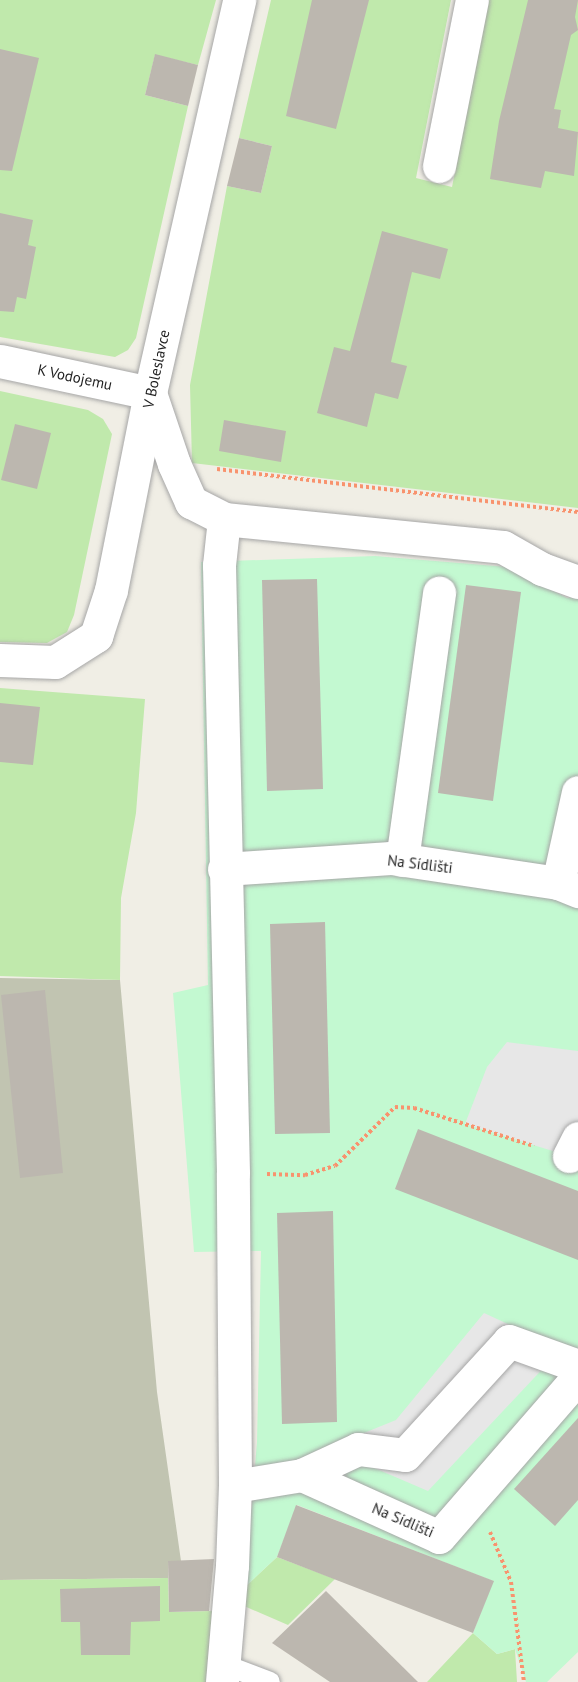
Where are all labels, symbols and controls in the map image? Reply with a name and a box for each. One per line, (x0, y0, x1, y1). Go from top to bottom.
street label: V Boleslavce (139, 328, 173, 410)
street label: K Vodojemu (36, 360, 114, 394)
street label: Na Sídlišti (386, 851, 454, 877)
street label: Na Sídlišti (369, 1499, 437, 1541)

